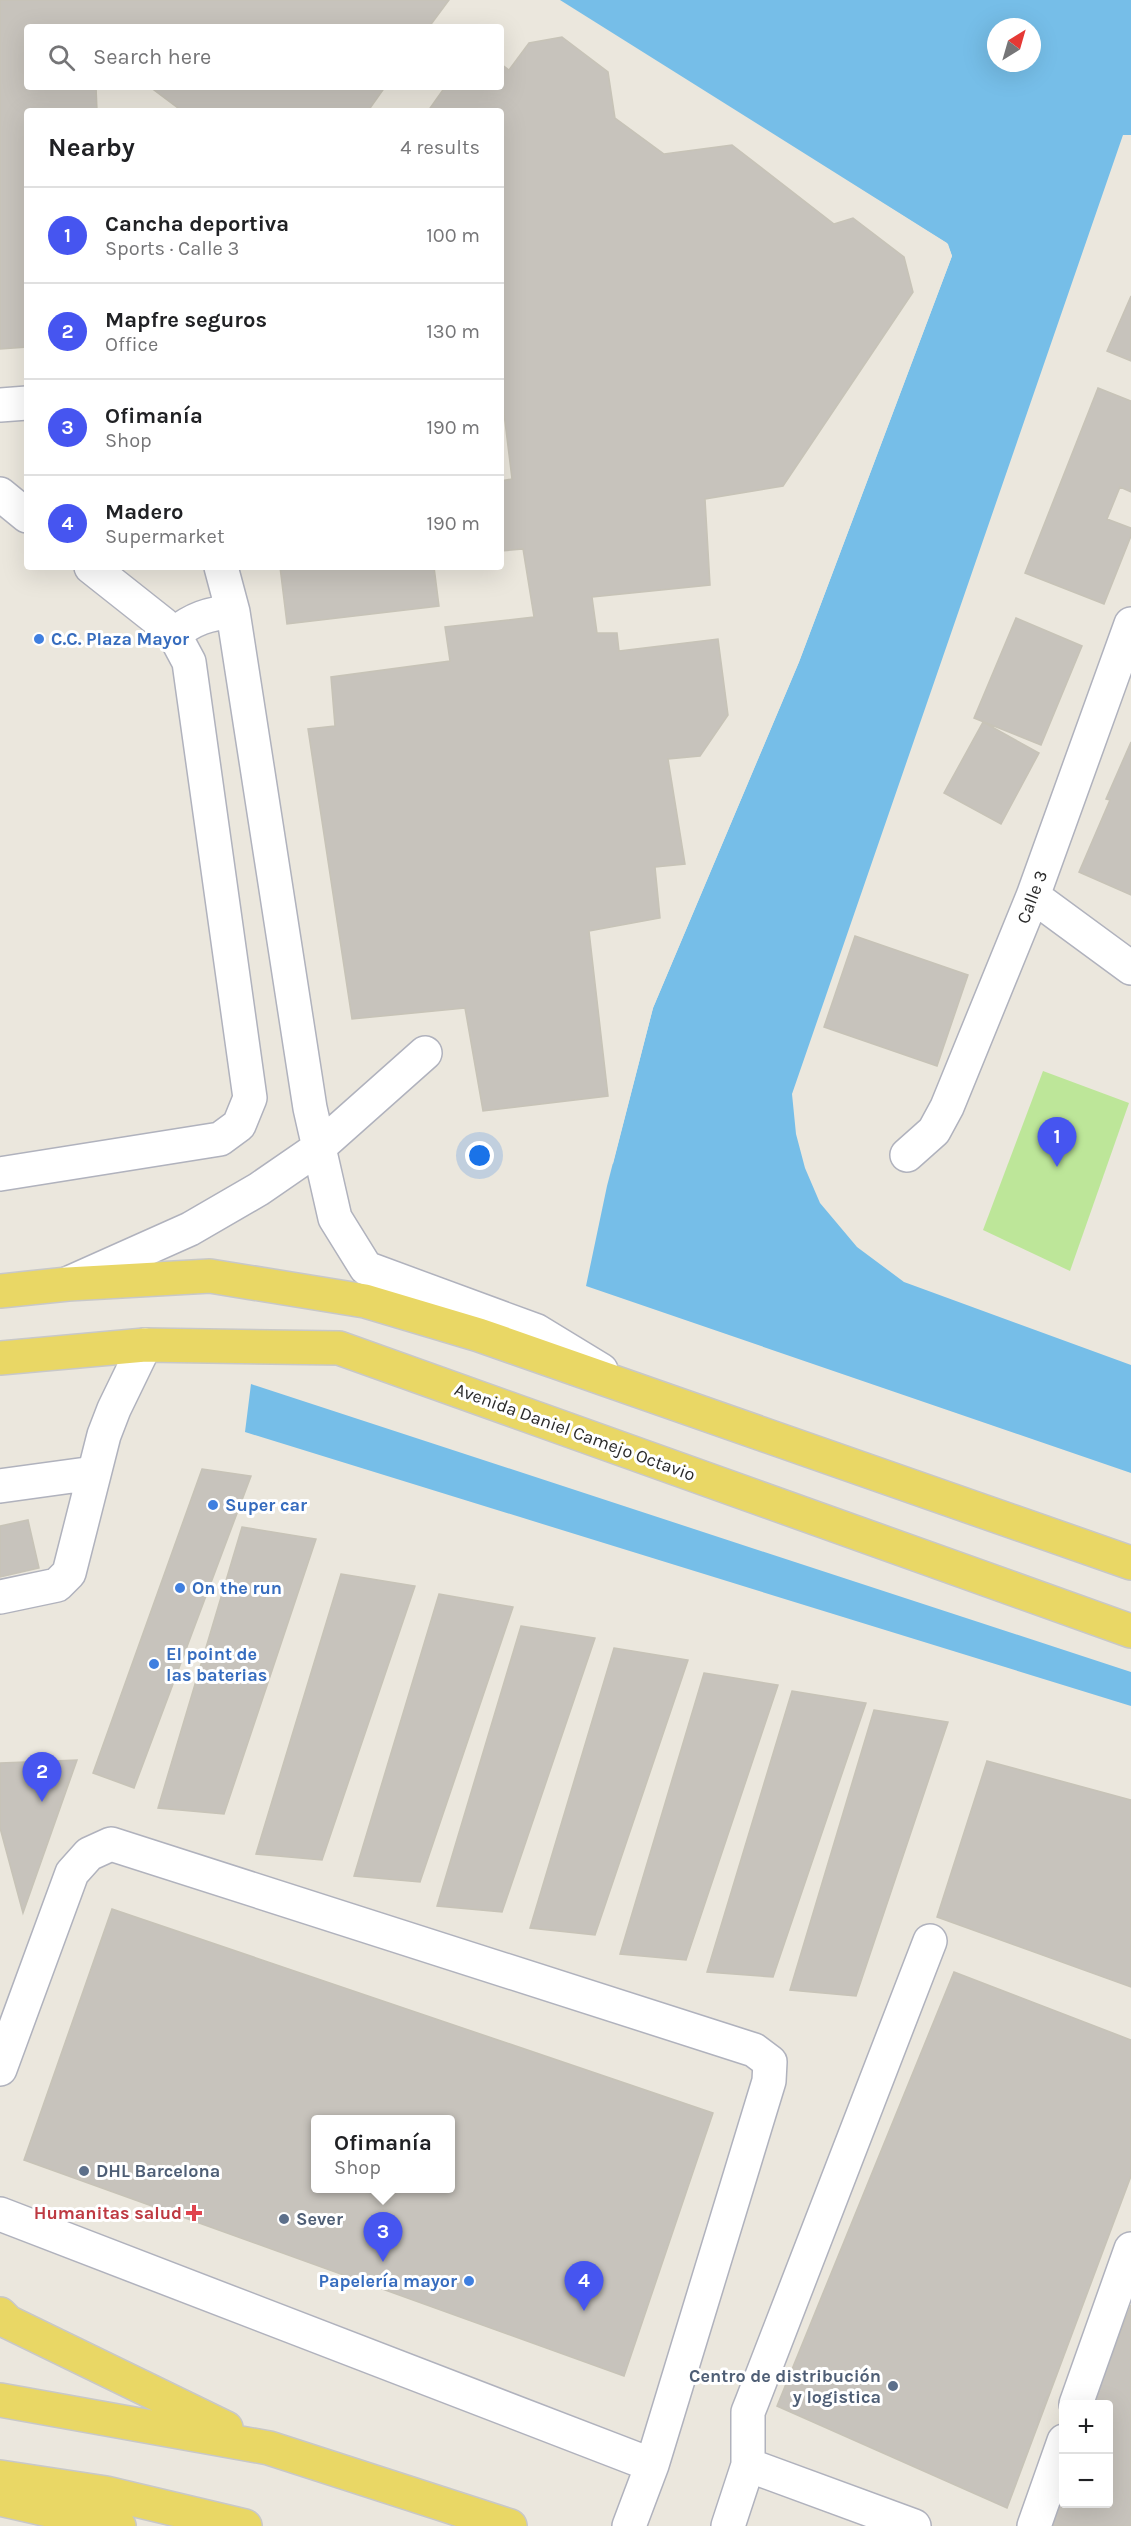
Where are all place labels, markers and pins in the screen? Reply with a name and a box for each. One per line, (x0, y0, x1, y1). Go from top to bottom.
place label: C.C. Plaza Mayor (51, 628, 189, 650)
marker: C.C. Plaza Mayor (32, 632, 46, 646)
pin: 1 (1038, 1118, 1076, 1167)
place label: Super car (225, 1494, 307, 1516)
marker: Super car (206, 1498, 220, 1512)
place label: On the run (192, 1577, 282, 1599)
marker: On the run (173, 1581, 187, 1595)
place label: El point de las baterias (166, 1643, 267, 1686)
marker: El point de las baterias (147, 1657, 161, 1671)
pin: 2 (22, 1752, 62, 1802)
place label: DHL Barcelona (96, 2160, 220, 2182)
marker: DHL Barcelona (77, 2164, 91, 2178)
place label: Humanitas salud (34, 2202, 182, 2224)
marker: Humanitas salud (187, 2206, 201, 2220)
place label: Sever (296, 2208, 343, 2230)
marker: Sever (277, 2212, 291, 2226)
pin: 3 (364, 2212, 403, 2262)
pin: 4 (564, 2262, 604, 2311)
place label: Papelería mayor (318, 2270, 457, 2292)
marker: Papelería mayor (462, 2274, 476, 2288)
place label: Centro de distribución y logistica (689, 2365, 881, 2408)
marker: Centro de distribución y logistica (886, 2379, 900, 2393)

